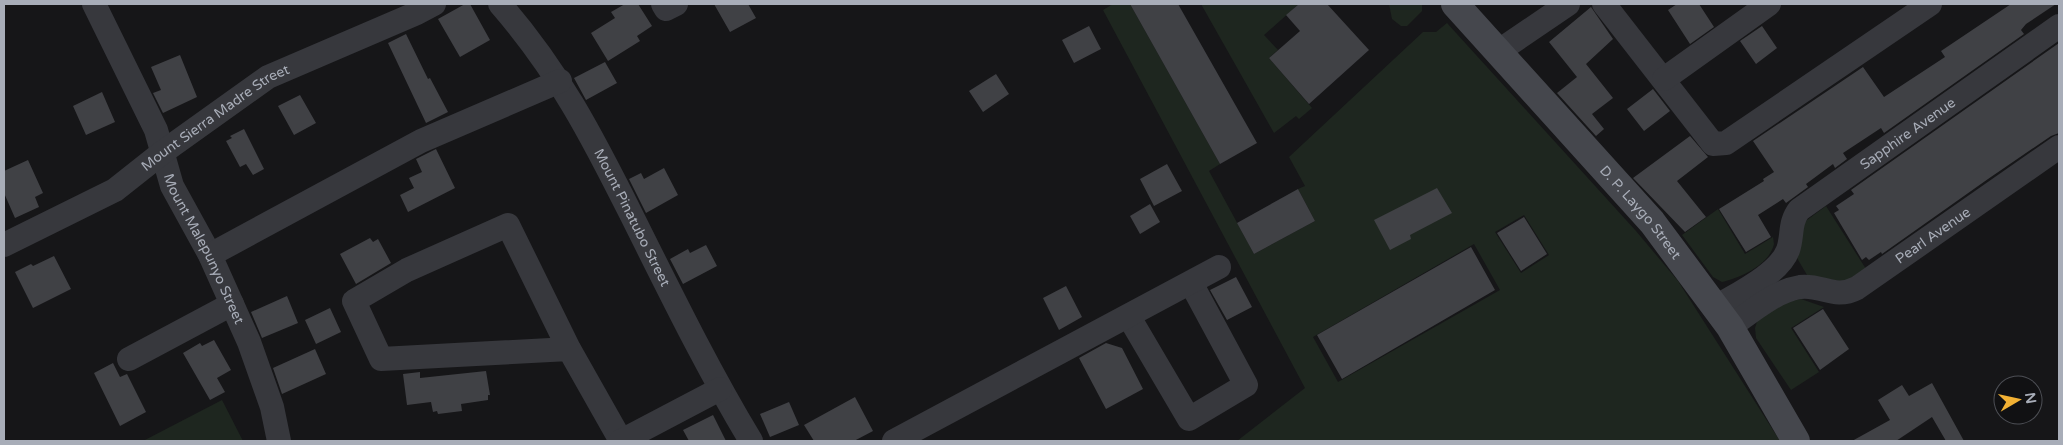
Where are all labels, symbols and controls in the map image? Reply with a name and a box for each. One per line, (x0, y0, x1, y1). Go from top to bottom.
street label: Mount Sierra Madre Street (138, 61, 293, 175)
street label: Sapphire Avenue (1857, 94, 1959, 173)
street label: Mount Pinatubo Street (590, 146, 674, 290)
street label: D. P. Laygo Street (1596, 162, 1685, 263)
street label: Mount Malepunyo Street (160, 172, 248, 327)
street label: Pearl Avenue (1892, 203, 1974, 268)
north arrow (1993, 375, 2043, 425)
text: N (2021, 391, 2040, 405)

